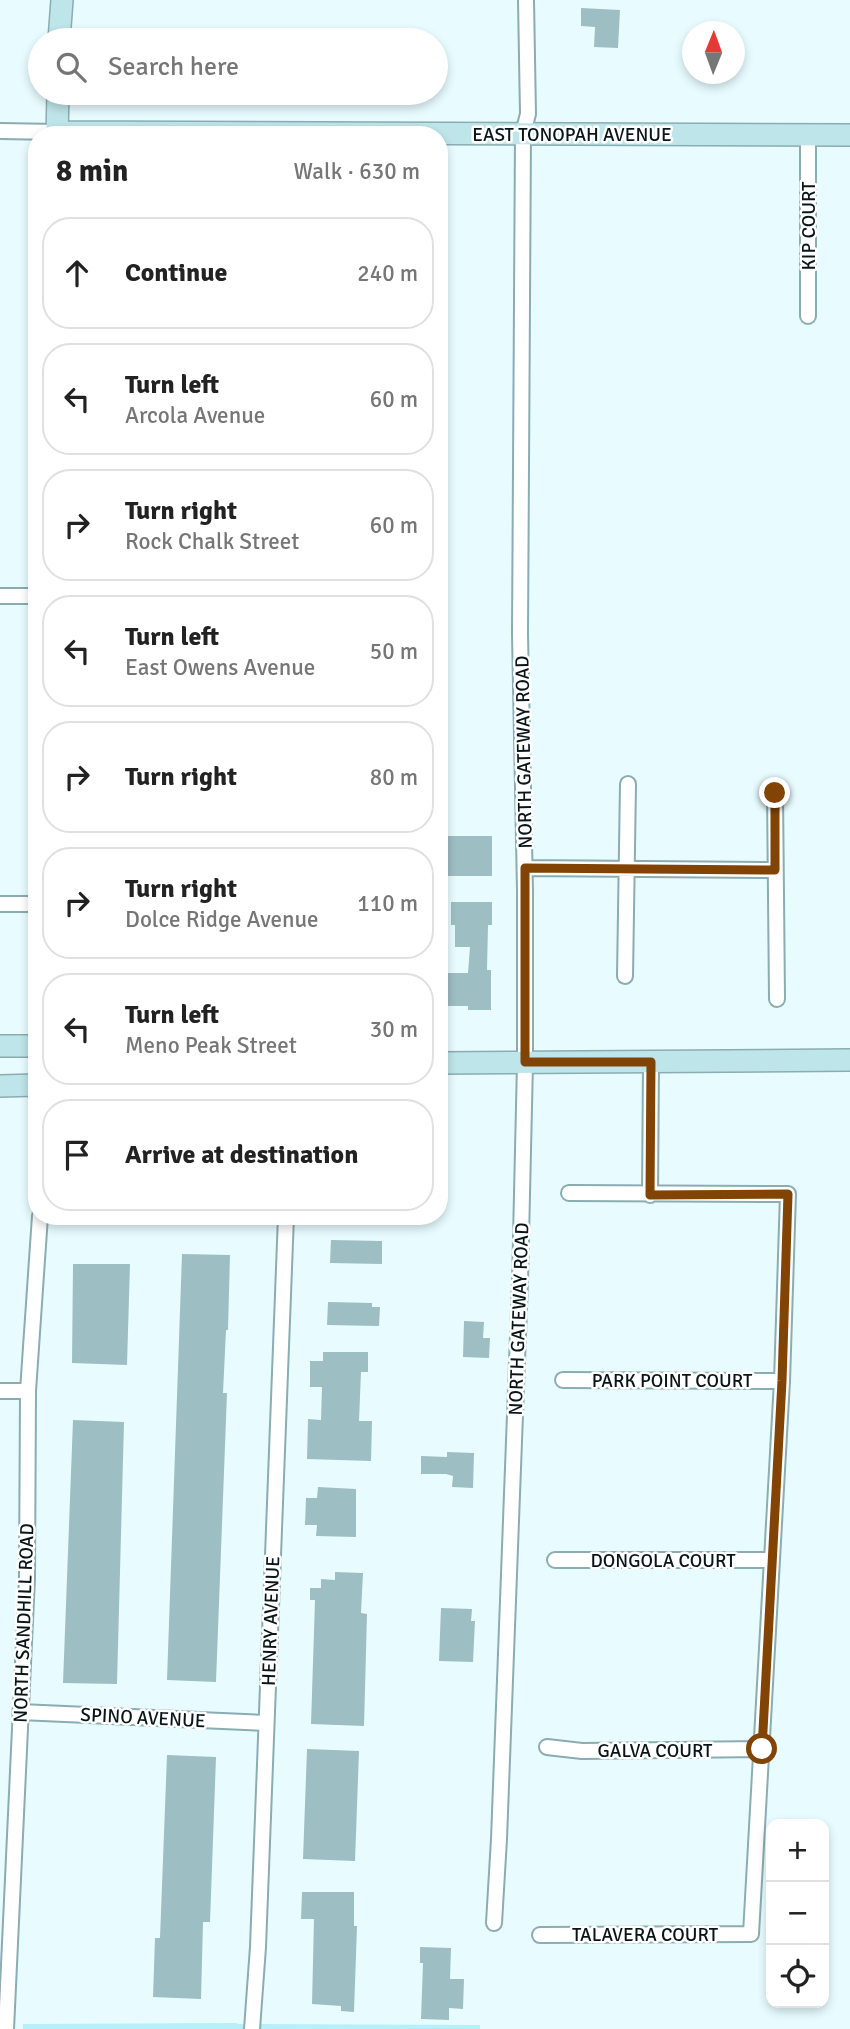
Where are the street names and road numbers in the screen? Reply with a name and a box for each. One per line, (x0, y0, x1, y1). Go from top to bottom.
street label: EAST TONOPAH AVENUE (472, 123, 672, 147)
street label: KIP COURT (797, 181, 821, 270)
street label: NORTH GATEWAY ROAD (510, 655, 538, 849)
street label: NORTH GATEWAY ROAD (504, 1222, 534, 1416)
street label: PARK POINT COURT (592, 1369, 753, 1393)
street label: NORTH SANDHILL ROAD (9, 1523, 39, 1723)
street label: DONGOLA COURT (590, 1549, 736, 1573)
street label: HENRY AVENUE (257, 1556, 285, 1686)
street label: SPINO AVENUE (80, 1703, 206, 1733)
street label: GALVA COURT (598, 1739, 713, 1763)
street label: TALAVERA COURT (572, 1923, 719, 1947)

